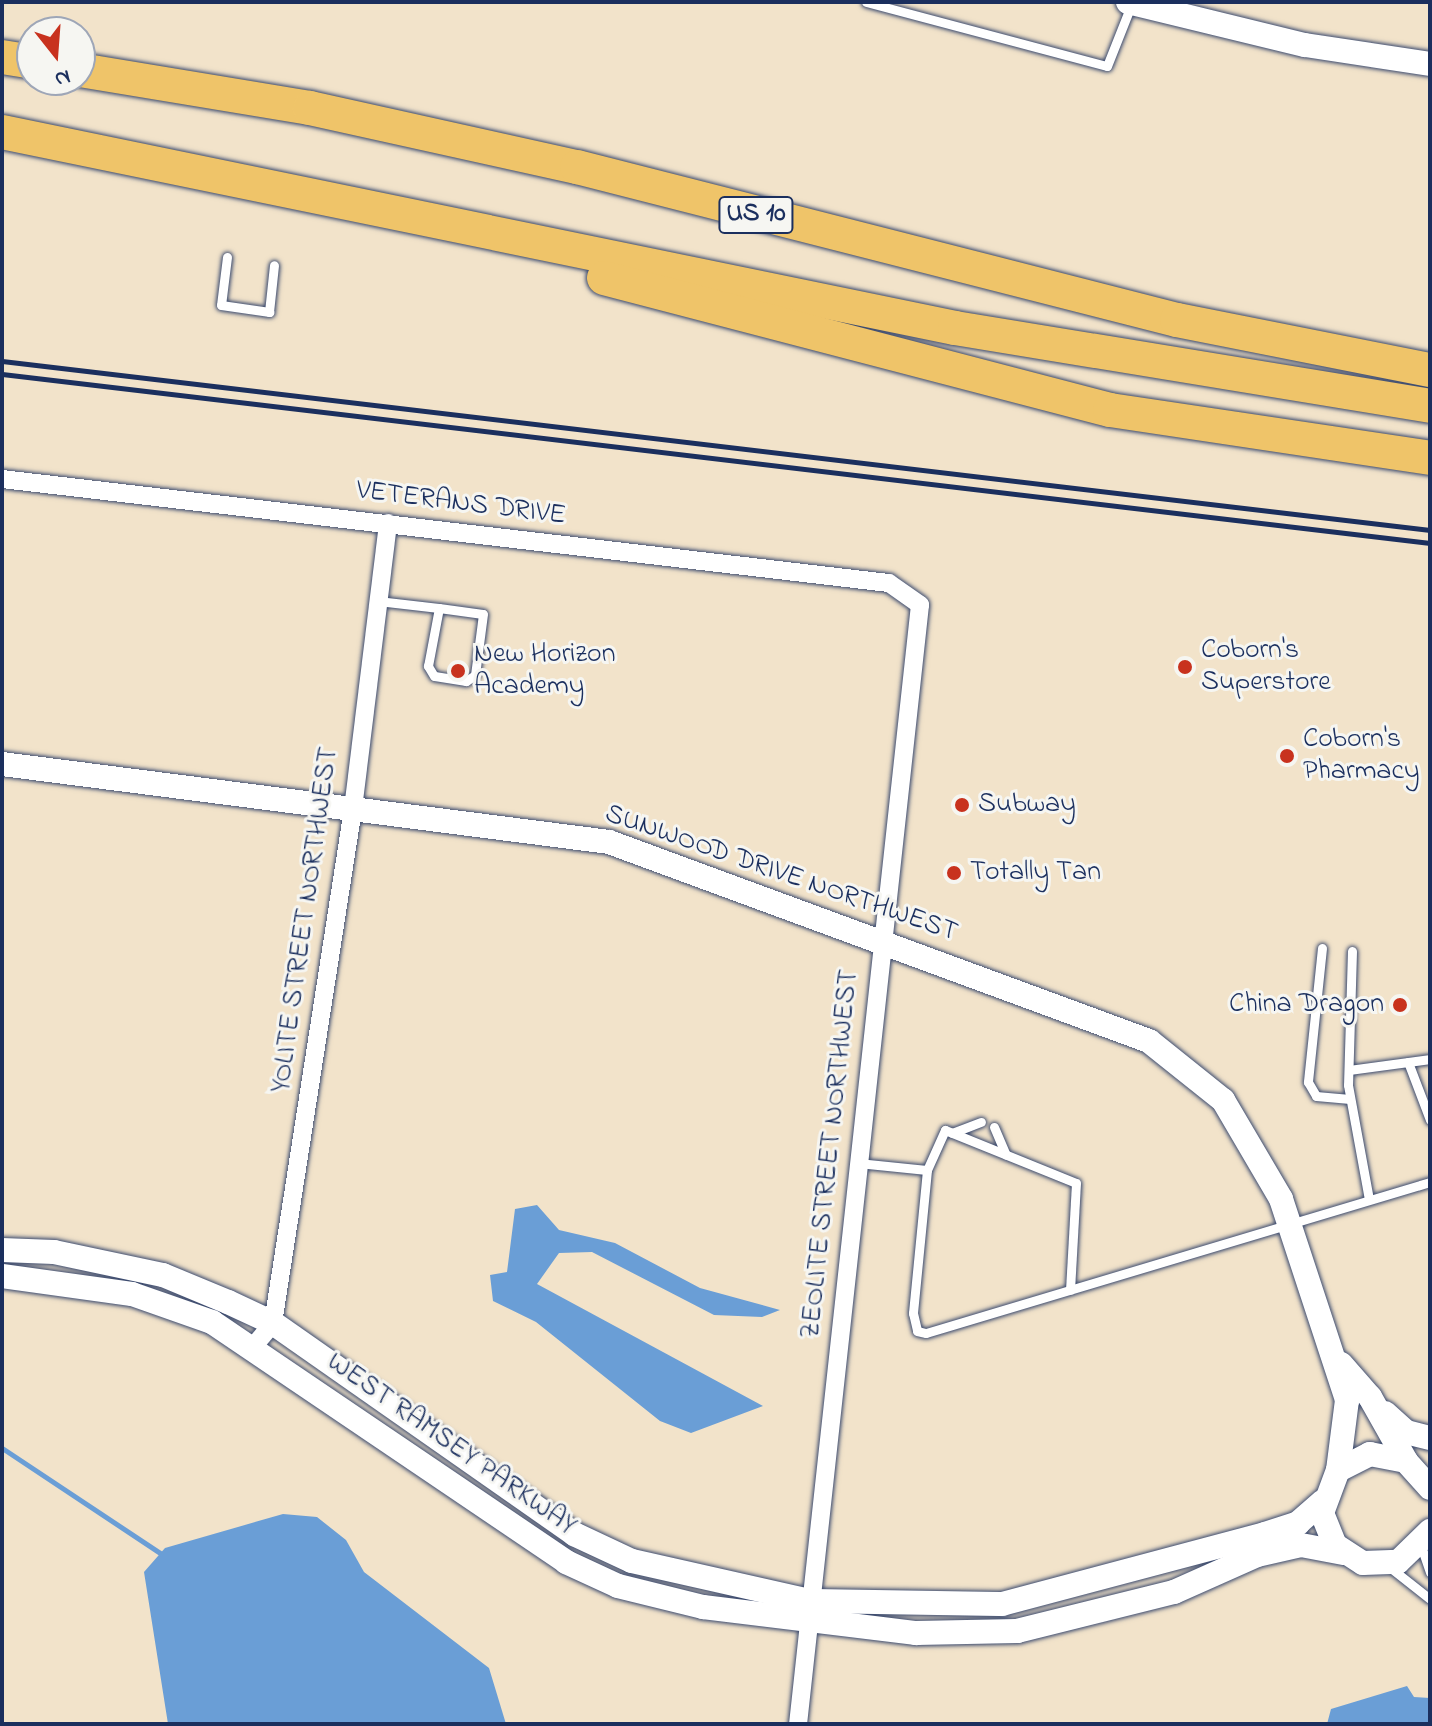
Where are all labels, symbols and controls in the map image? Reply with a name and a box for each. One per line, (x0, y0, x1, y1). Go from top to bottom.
north arrow (16, 16, 96, 96)
text: N (51, 60, 74, 95)
road number: US 10 (718, 193, 794, 237)
street label: VETERANS DRIVE (354, 474, 568, 534)
place label: Coborn's Superstore (1201, 634, 1331, 700)
place label: New Horizon Academy (474, 638, 615, 704)
marker: Coborn's Superstore (1176, 658, 1194, 676)
marker: New Horizon Academy (449, 662, 467, 680)
place label: Coborn's Pharmacy (1303, 723, 1419, 789)
street label: YOLITE STREET NORTHWEST (265, 745, 347, 1095)
marker: Coborn's Pharmacy (1278, 747, 1296, 765)
place label: Subway (978, 788, 1076, 822)
marker: Subway (953, 796, 971, 814)
street label: SUNWOOD DRIVE NORTHWEST (600, 798, 962, 950)
place label: Totally Tan (970, 856, 1101, 890)
marker: Totally Tan (945, 864, 963, 882)
street label: ZEOLITE STREET NORTHWEST (795, 968, 867, 1340)
place label: China Dragon (1229, 988, 1384, 1022)
marker: China Dragon (1391, 996, 1409, 1014)
street label: WEST RAMSEY PARKWAY (320, 1346, 582, 1544)

